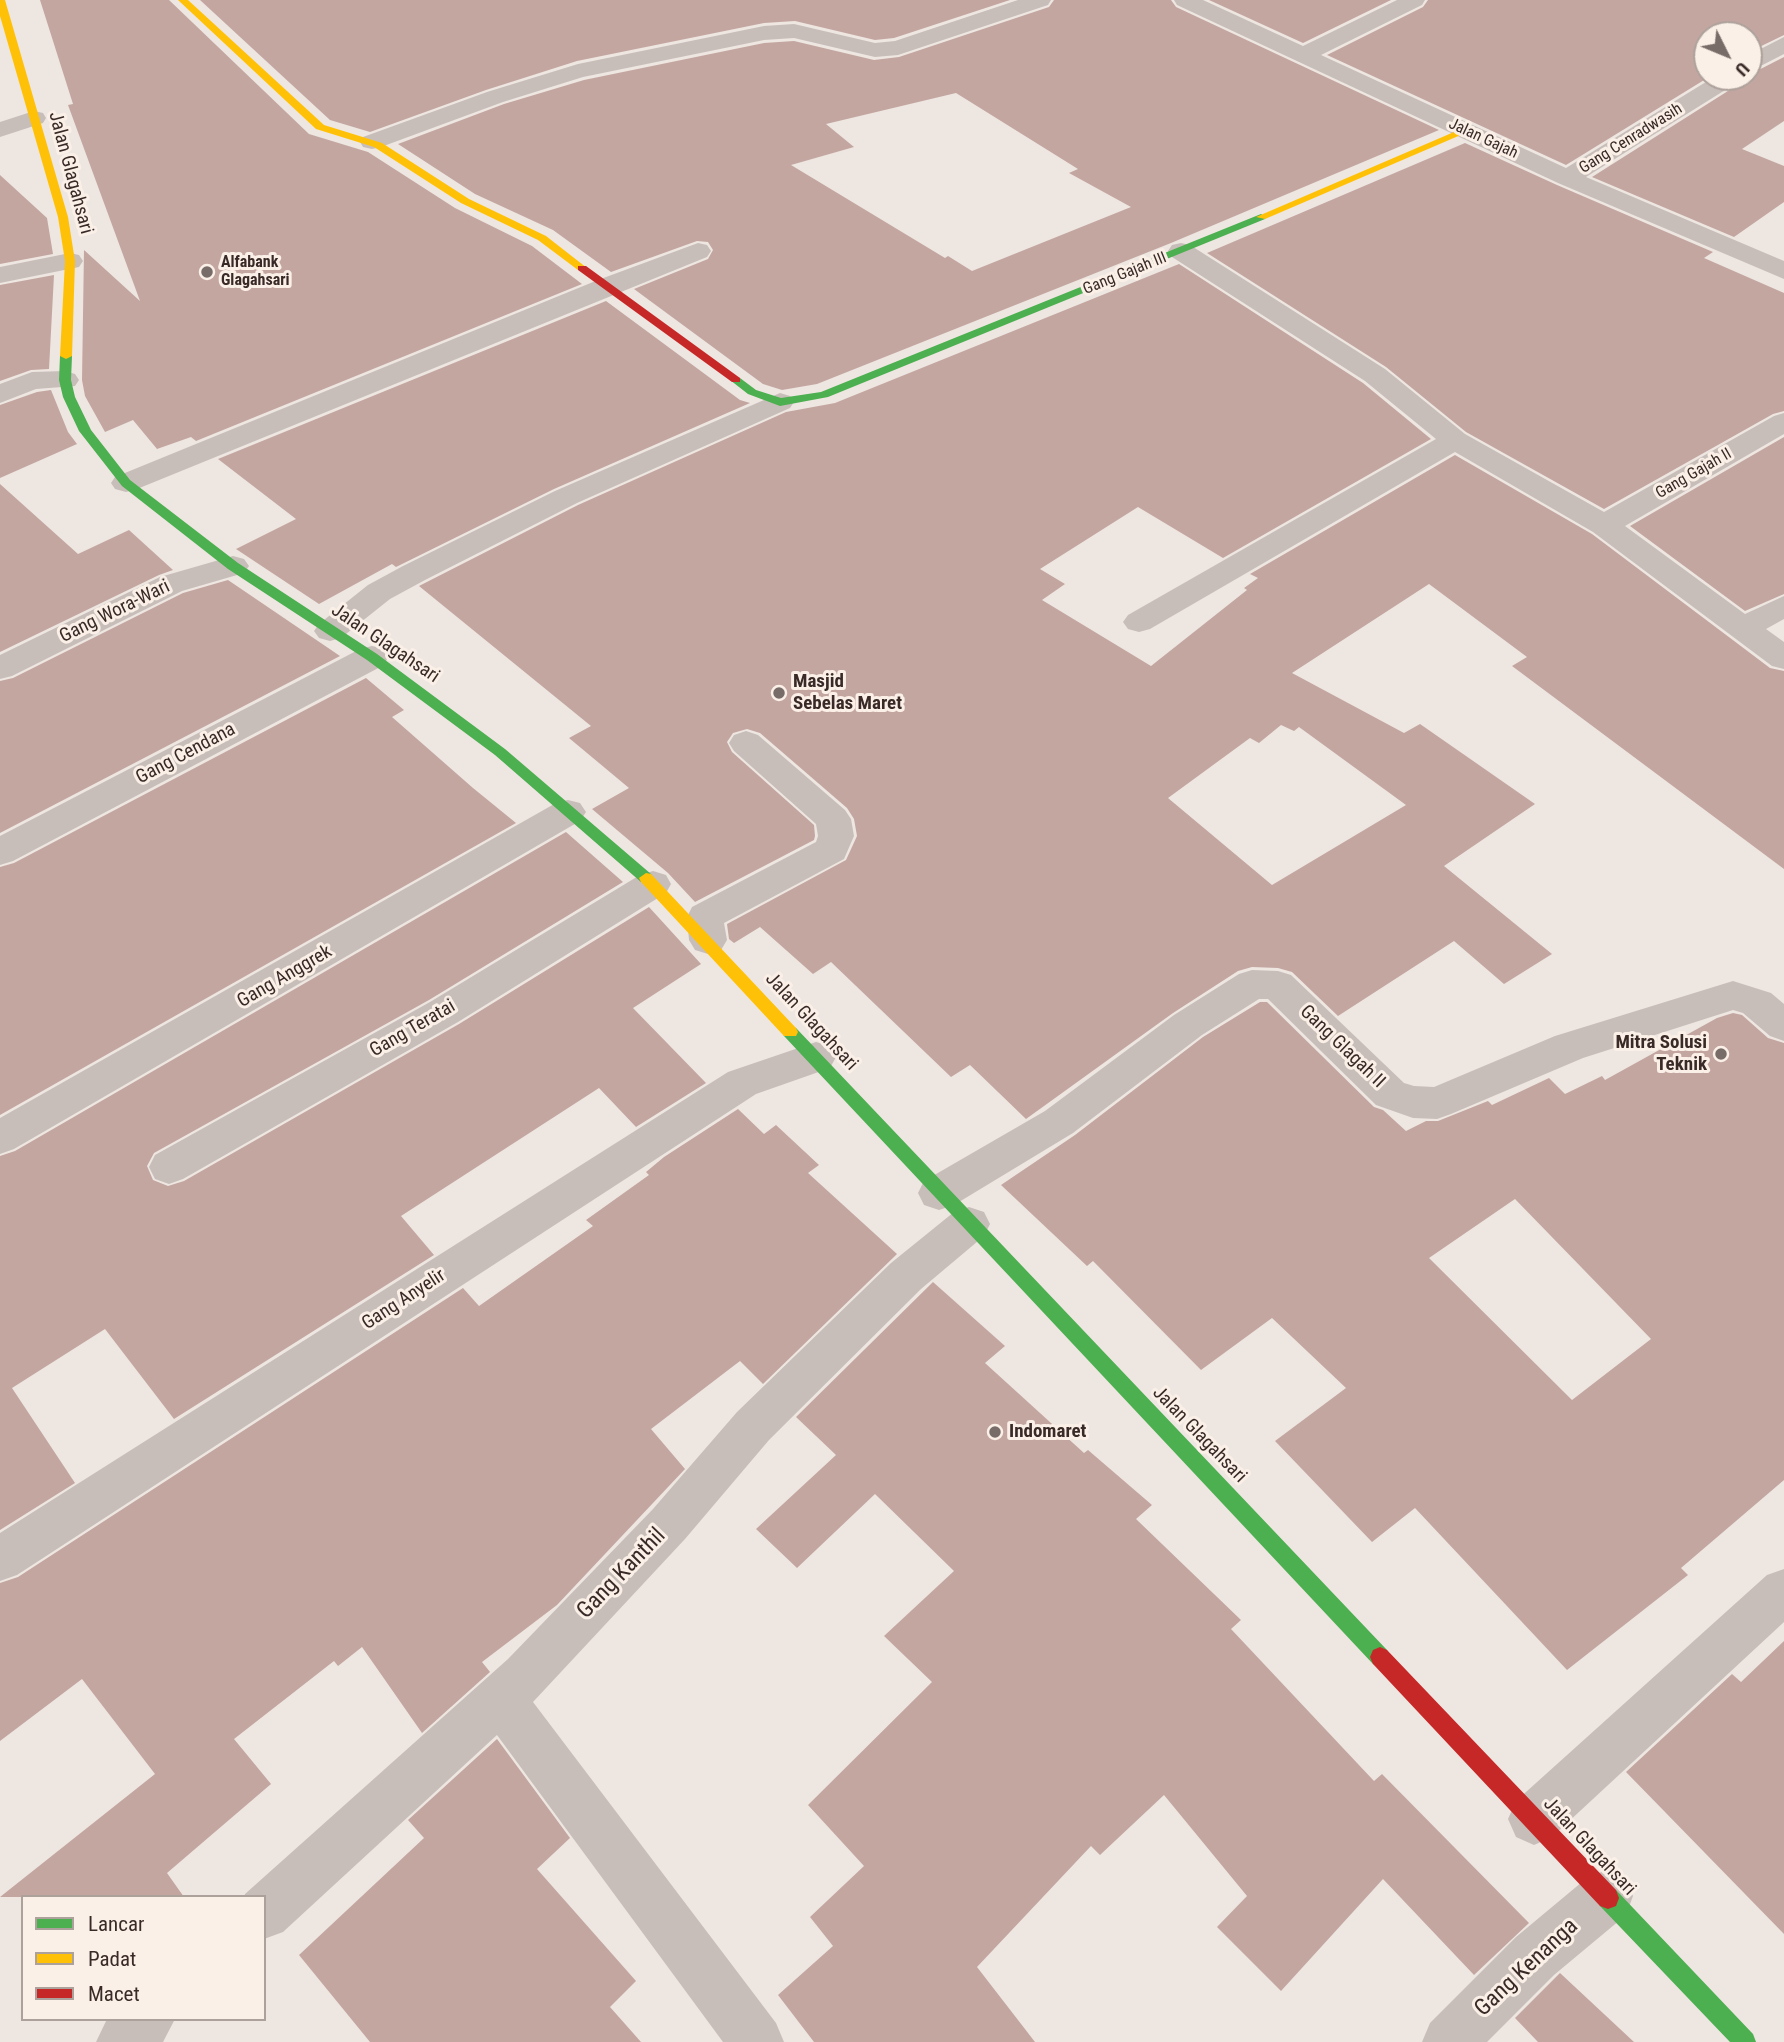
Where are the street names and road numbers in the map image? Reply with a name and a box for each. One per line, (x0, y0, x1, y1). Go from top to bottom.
street label: Gang Cenradwasih (1576, 100, 1686, 178)
street label: Jalan Glagahsari (43, 109, 97, 237)
street label: Jalan Gajah (1445, 115, 1521, 163)
street label: Gang Gajah III (1081, 249, 1169, 299)
street label: Gang Gajah II (1653, 445, 1735, 503)
street label: Gang Wora-Wari (56, 576, 174, 648)
street label: Jalan Glagahsari (327, 599, 443, 689)
street label: Gang Cendana (133, 718, 239, 790)
street label: Gang Anggrek (234, 941, 336, 1013)
street label: Jalan Glagahsari (760, 968, 862, 1076)
street label: Gang Teratai (366, 995, 460, 1063)
street label: Gang Glagah II (1295, 1001, 1389, 1093)
street label: Gang Anyelir (358, 1265, 450, 1335)
street label: Jalan Glagahsari (1147, 1382, 1251, 1488)
street label: Gang Kanthil (572, 1523, 672, 1625)
street label: Jalan Glagahsari (1538, 1793, 1640, 1901)
street label: Gang Kenanga (1470, 1913, 1584, 2023)

